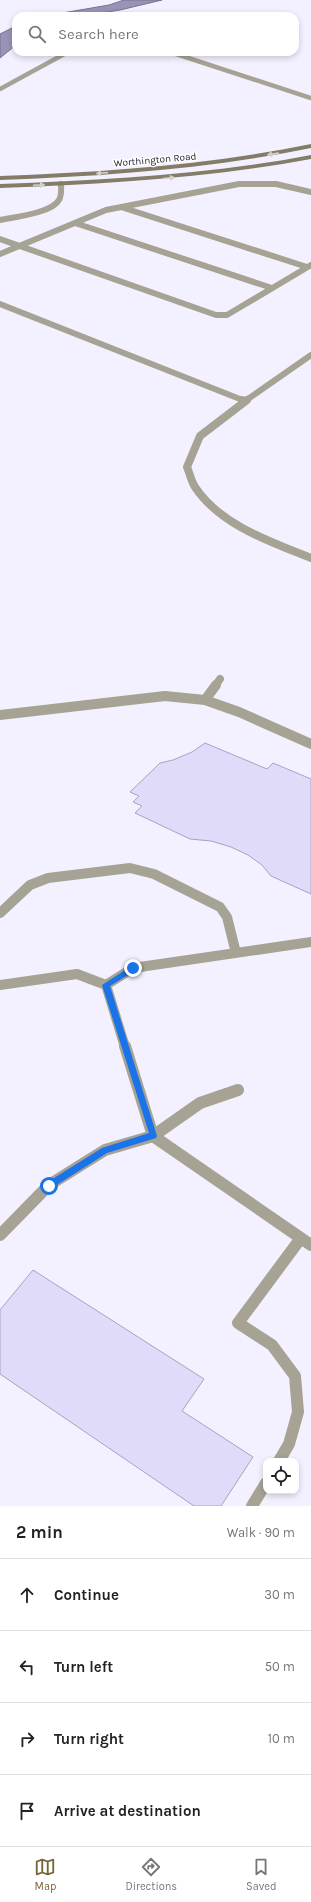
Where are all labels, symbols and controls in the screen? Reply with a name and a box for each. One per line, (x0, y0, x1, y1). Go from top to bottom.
search box (12, 12, 299, 56)
icon: search (26, 23, 48, 45)
text: Search here (58, 25, 139, 43)
street label: Worthington Road (113, 150, 197, 170)
one-way arrow (267, 151, 279, 157)
one-way arrow (96, 169, 108, 176)
one-way arrow (163, 175, 175, 182)
one-way arrow (33, 181, 45, 188)
route end (124, 959, 142, 977)
route start (40, 1177, 58, 1195)
map controls (263, 1458, 299, 1494)
button: locate (263, 1458, 299, 1494)
text: 2 min (16, 1522, 63, 1542)
text: Walk · 90 m (227, 1525, 295, 1540)
icon: ahead (16, 1584, 38, 1606)
text: Continue (54, 1586, 119, 1604)
text: 30 m (264, 1587, 295, 1602)
icon: left (16, 1656, 38, 1678)
text: Turn left (54, 1658, 113, 1676)
text: 50 m (265, 1659, 295, 1674)
icon: right (16, 1728, 38, 1750)
text: Turn right (54, 1730, 124, 1748)
text: 10 m (268, 1731, 295, 1746)
icon: arrive (16, 1800, 38, 1822)
text: Arrive at destination (54, 1802, 201, 1820)
tab: Map (34, 1856, 56, 1893)
tab: Directions (125, 1856, 177, 1893)
tab: Saved (246, 1856, 277, 1893)

